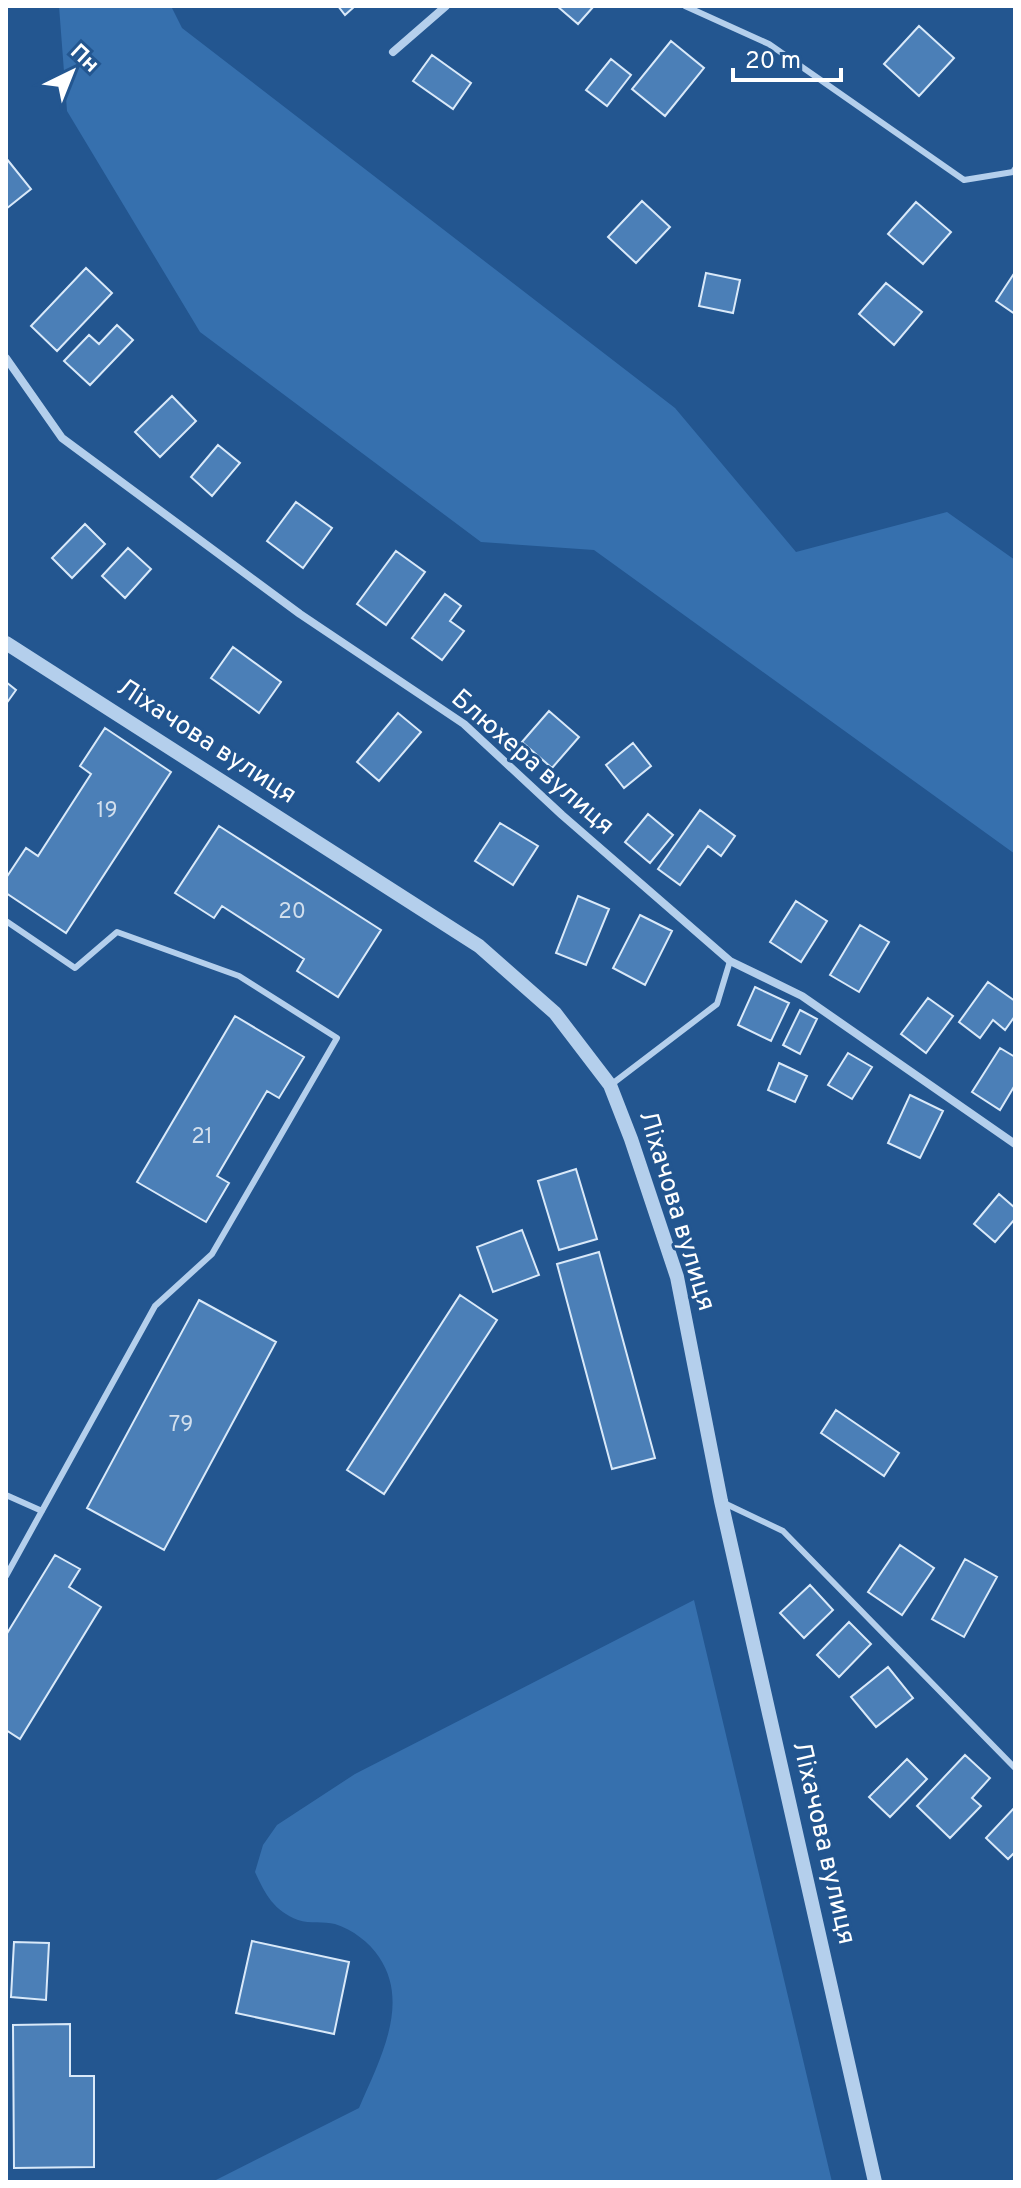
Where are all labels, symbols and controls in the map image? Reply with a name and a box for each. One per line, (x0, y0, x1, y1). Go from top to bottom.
north arrow (32, 32, 112, 112)
scale bar (733, 32, 841, 82)
text: Пн (64, 39, 104, 79)
text: 20 m (745, 47, 801, 77)
street label: Ліхачова вулиця (110, 672, 302, 812)
street label: Блюхера вулиця (443, 683, 621, 843)
house number: 19 (96, 798, 118, 825)
house number: 20 (278, 899, 306, 926)
street label: Ліхачова вулиця (630, 1107, 722, 1315)
house number: 21 (191, 1124, 213, 1151)
house number: 79 (169, 1412, 193, 1439)
street label: Ліхачова вулиця (784, 1738, 862, 1948)

